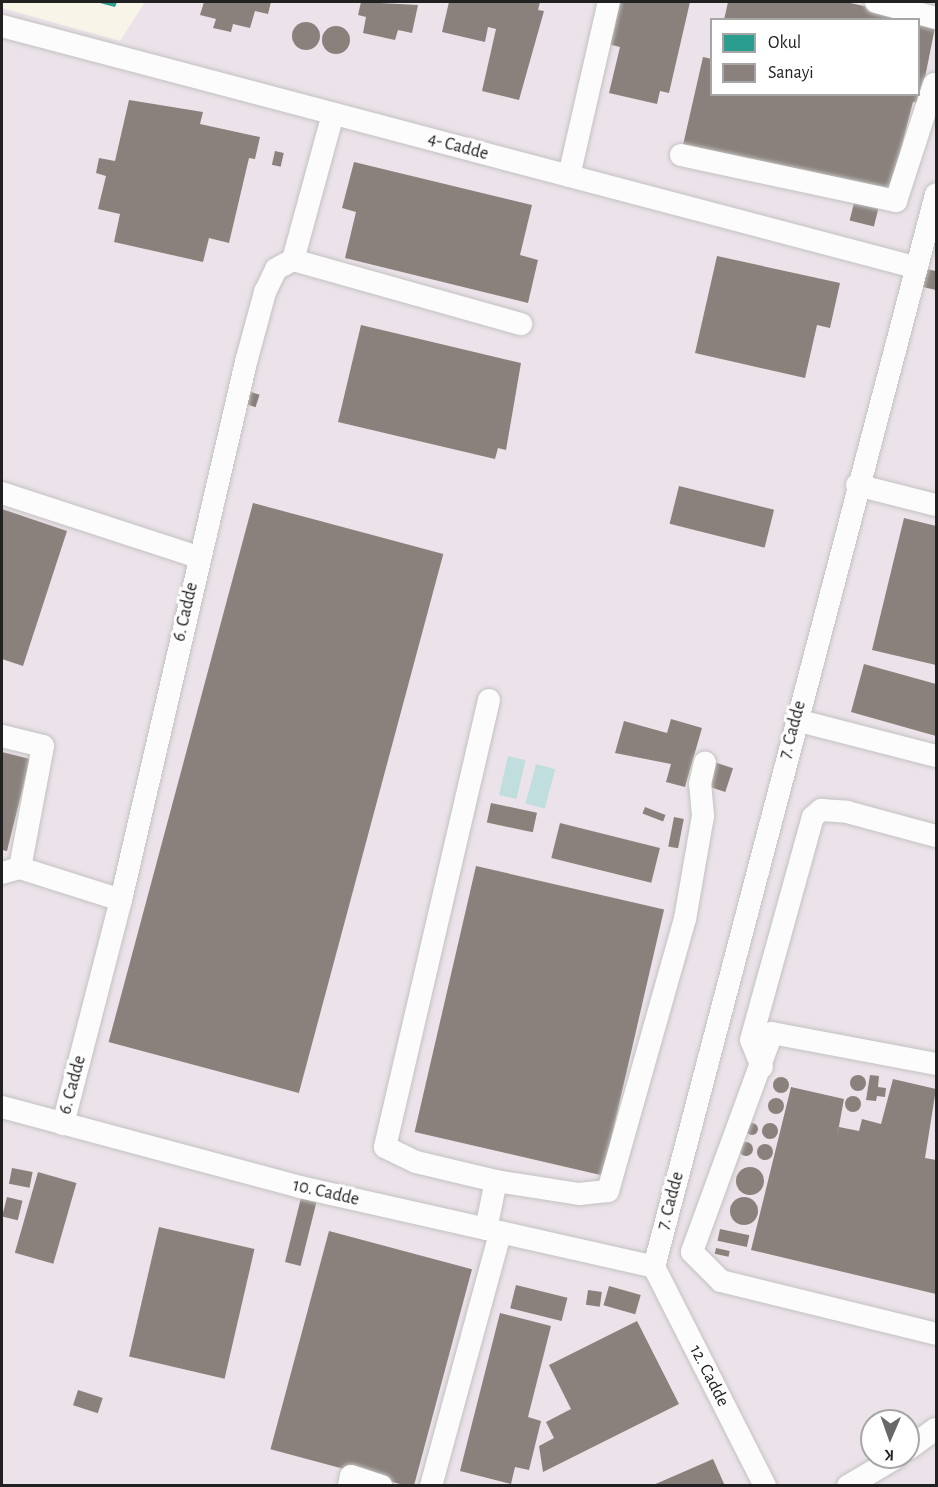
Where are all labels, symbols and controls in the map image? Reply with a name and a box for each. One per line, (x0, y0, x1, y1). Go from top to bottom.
legend (710, 18, 920, 96)
text: Okul (768, 34, 801, 52)
text: Sanayi (768, 64, 814, 82)
street label: 4- Cadde (425, 129, 491, 165)
street label: 6. Cadde (169, 580, 203, 644)
street label: 7. Cadde (775, 699, 811, 761)
street label: 6. Cadde (55, 1053, 91, 1117)
street label: 7. Cadde (653, 1170, 689, 1232)
street label: 10. Cadde (291, 1175, 361, 1211)
street label: 12. Cadde (684, 1342, 734, 1410)
north arrow (860, 1409, 920, 1469)
text: K (884, 1447, 894, 1463)

